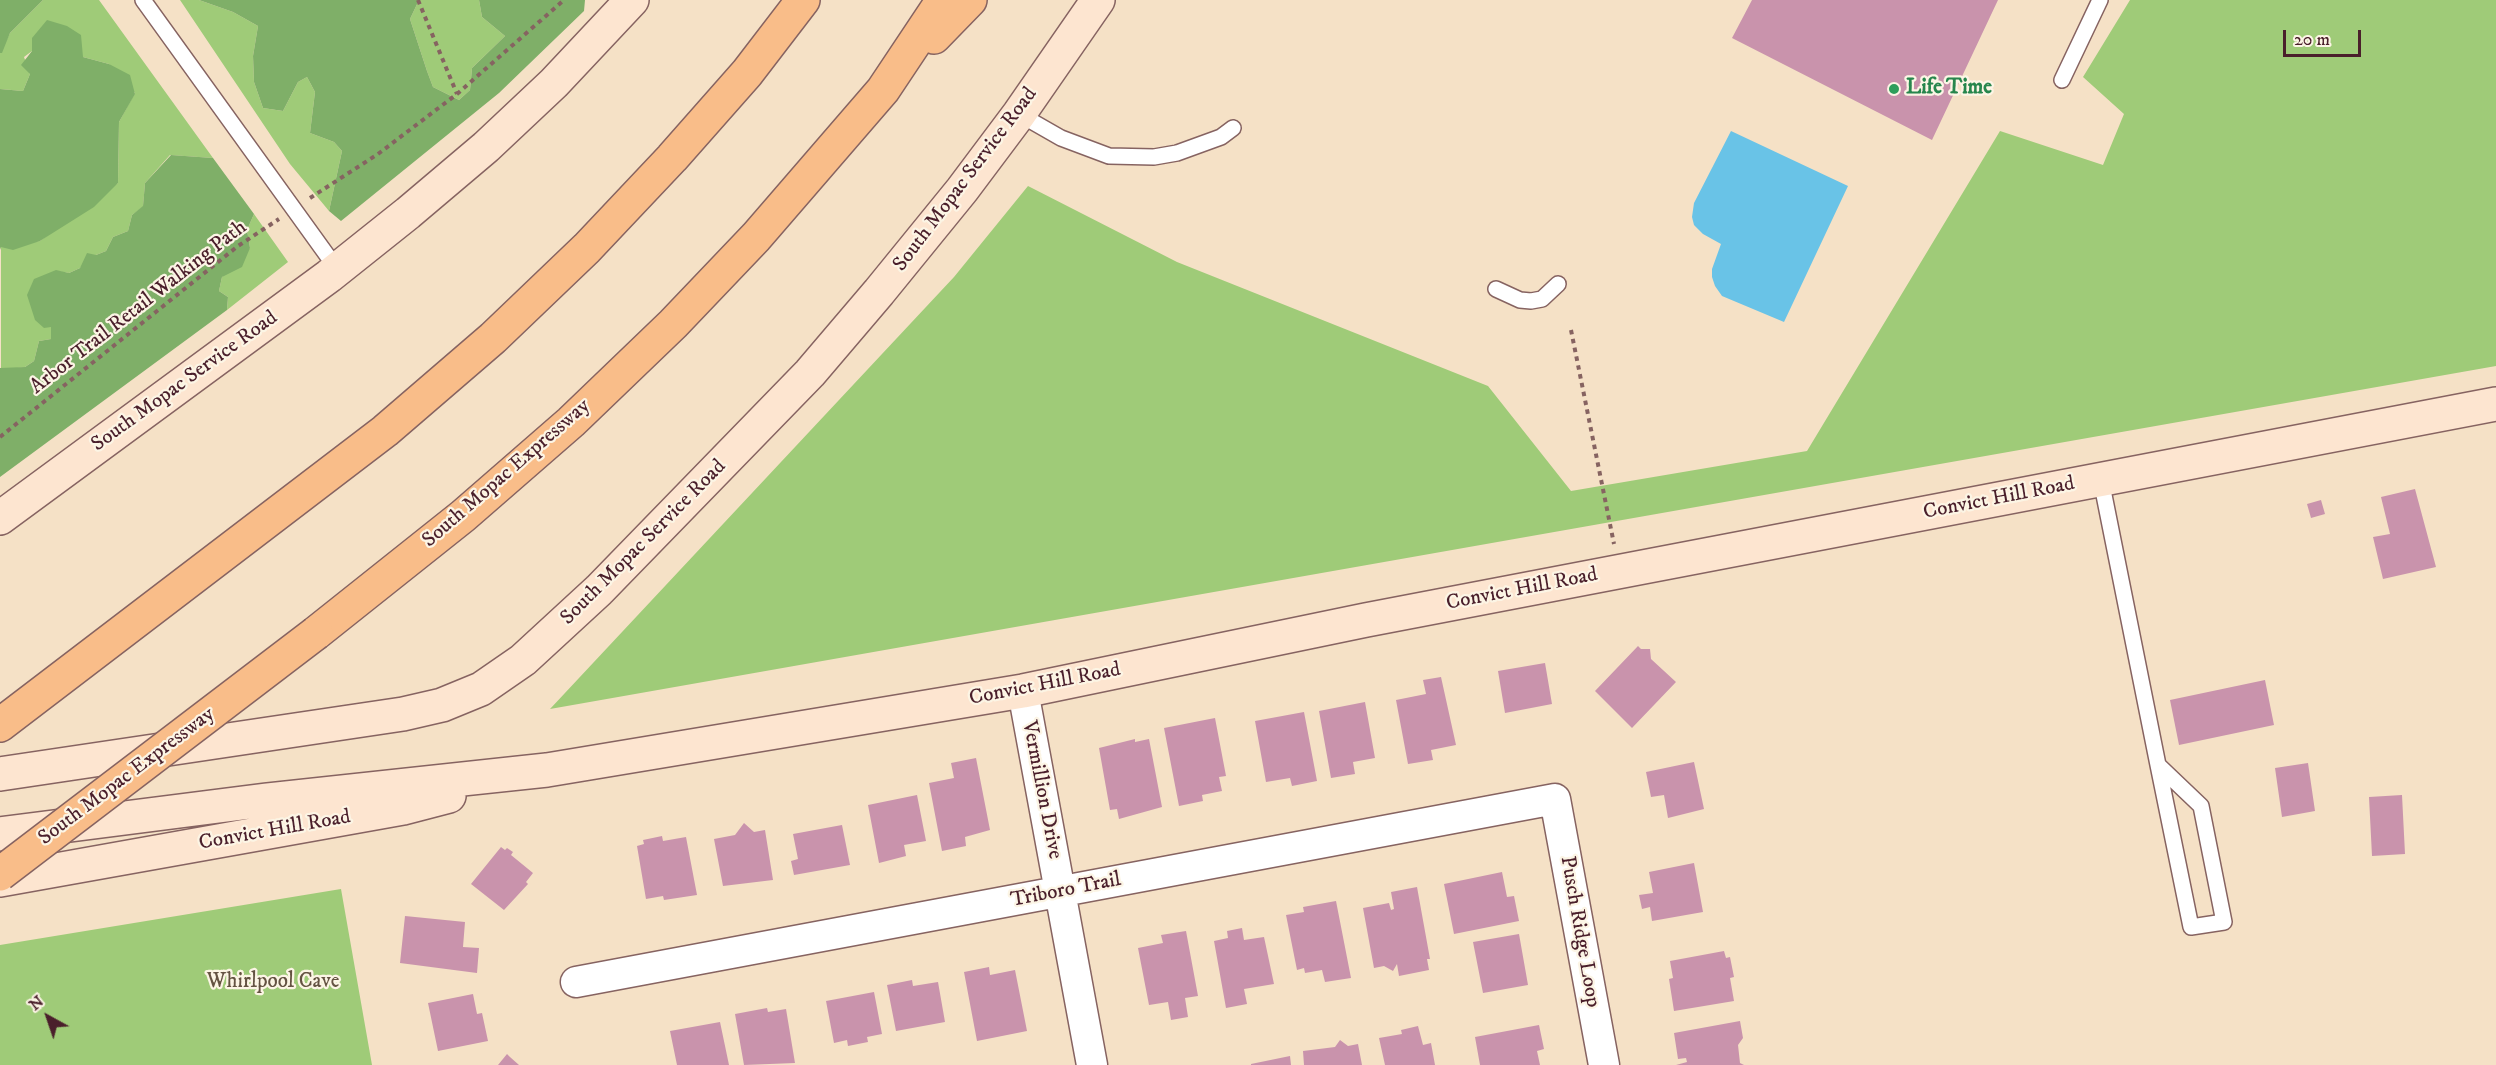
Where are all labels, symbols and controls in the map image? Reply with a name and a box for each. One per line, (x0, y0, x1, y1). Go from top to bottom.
scale bar (2286, 18, 2364, 56)
text: 20 m (2294, 29, 2330, 51)
place label: Life Time (1906, 76, 1992, 102)
marker: Life Time (1887, 82, 1901, 96)
street label: South Mopac Service Road (889, 83, 1043, 277)
street label: Arbor Trail Retail Walking Path (26, 216, 252, 400)
street label: South Mopac Service Road (87, 306, 283, 458)
street label: South Mopac Expressway (418, 394, 596, 554)
street label: South Mopac Service Road (556, 455, 732, 631)
street label: Convict Hill Road (1921, 472, 2077, 526)
street label: Convict Hill Road (1444, 563, 1600, 617)
street label: Convict Hill Road (967, 658, 1123, 712)
street label: South Mopac Expressway (34, 703, 220, 851)
street label: Vermillion Drive (1015, 719, 1067, 861)
street label: Convict Hill Road (197, 805, 353, 857)
street label: Pusch Ridge Loop (1553, 854, 1605, 1010)
street label: Triboro Trail (1009, 868, 1123, 914)
park label: Whirlpool Cave (207, 970, 339, 996)
north arrow (18, 987, 78, 1047)
text: N (25, 991, 48, 1015)

